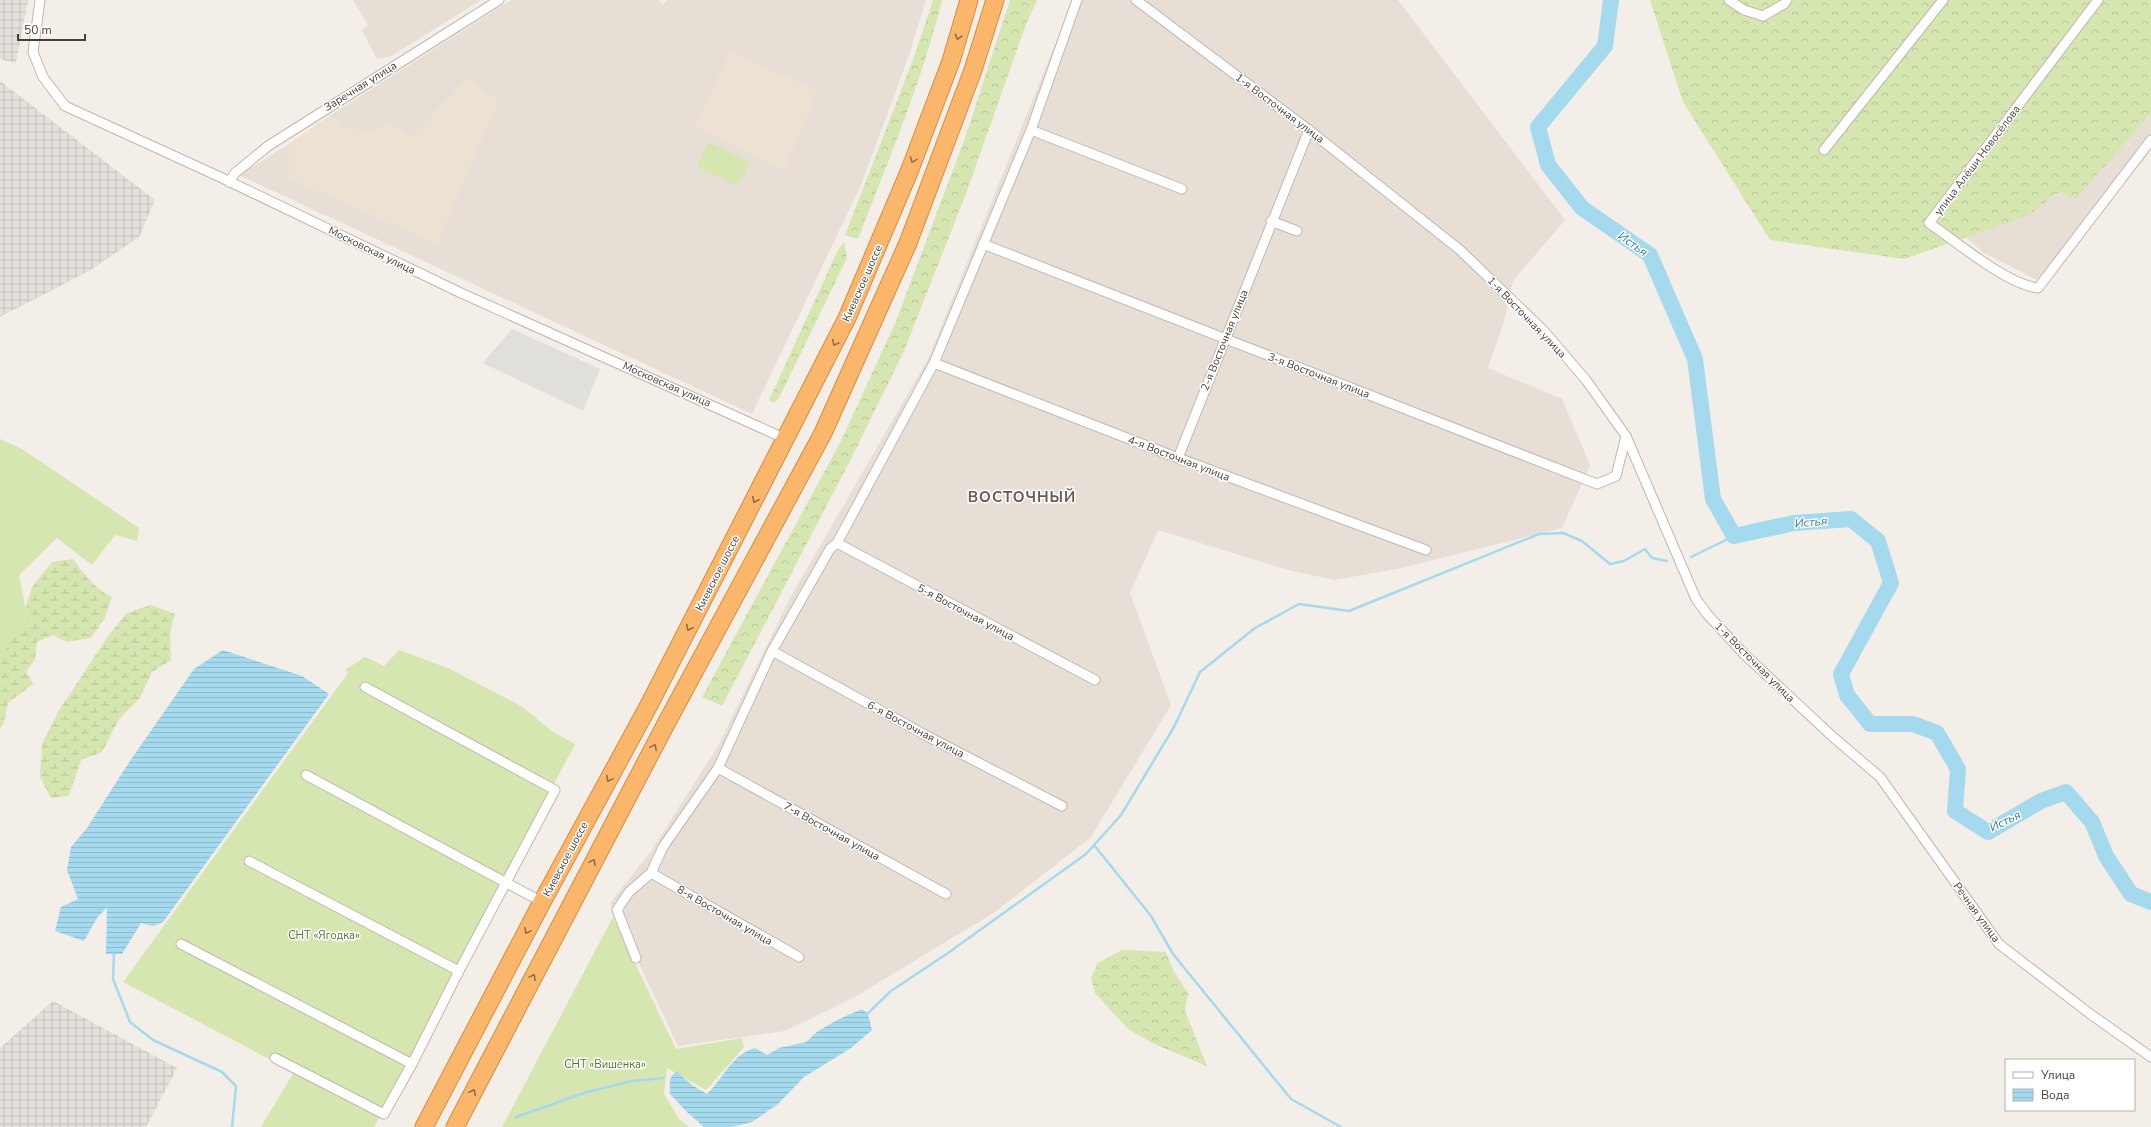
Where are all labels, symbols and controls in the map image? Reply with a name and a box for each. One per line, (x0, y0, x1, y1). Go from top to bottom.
scale bar (18, 16, 85, 42)
text: 50 m (24, 22, 52, 38)
one-way arrow (954, 34, 963, 41)
street label: Заречная улица (321, 58, 400, 115)
street label: 1-я Восточная улица (1232, 70, 1327, 147)
street label: улица Алёши Новосёлова (1931, 102, 2024, 218)
one-way arrow (910, 156, 918, 163)
street label: Московская улица (326, 223, 418, 278)
water label: Истья (1615, 228, 1651, 260)
street label: Киевское шоссе (839, 242, 886, 324)
street label: 1-я Восточная улица (1484, 273, 1570, 361)
street label: 2-я Восточная улица (1197, 287, 1252, 393)
one-way arrow (832, 339, 840, 347)
street label: 3-я Восточная улица (1266, 349, 1372, 402)
street label: Московская улица (620, 358, 713, 411)
street label: 4-я Восточная улица (1126, 432, 1232, 485)
district label: ВОСТОЧНЫЙ (968, 487, 1076, 507)
one-way arrow (753, 495, 760, 503)
water label: Истья (1794, 513, 1828, 531)
street label: Киевское шоссе (692, 533, 743, 614)
street label: 5-я Восточная улица (915, 580, 1017, 644)
street label: 1-я Восточная улица (1711, 619, 1798, 706)
one-way arrow (686, 623, 694, 631)
street label: 6-я Восточная улица (865, 697, 967, 761)
one-way arrow (649, 744, 657, 751)
one-way arrow (606, 775, 613, 783)
street label: 7-я Восточная улица (781, 799, 883, 864)
water label: Истья (1987, 807, 2023, 835)
street label: Киевское шоссе (539, 819, 592, 899)
one-way arrow (589, 859, 596, 866)
street label: Речная улица (1950, 879, 2003, 945)
street label: 8-я Восточная улица (674, 882, 775, 949)
one-way arrow (524, 927, 532, 934)
park label: СНТ «Ягодка» (288, 928, 360, 943)
one-way arrow (528, 974, 536, 981)
park label: СНТ «Вишенка» (564, 1057, 646, 1072)
legend (2005, 1059, 2135, 1111)
text: Улица (2040, 1067, 2075, 1083)
text: Вода (2041, 1087, 2069, 1103)
one-way arrow (468, 1089, 475, 1097)

